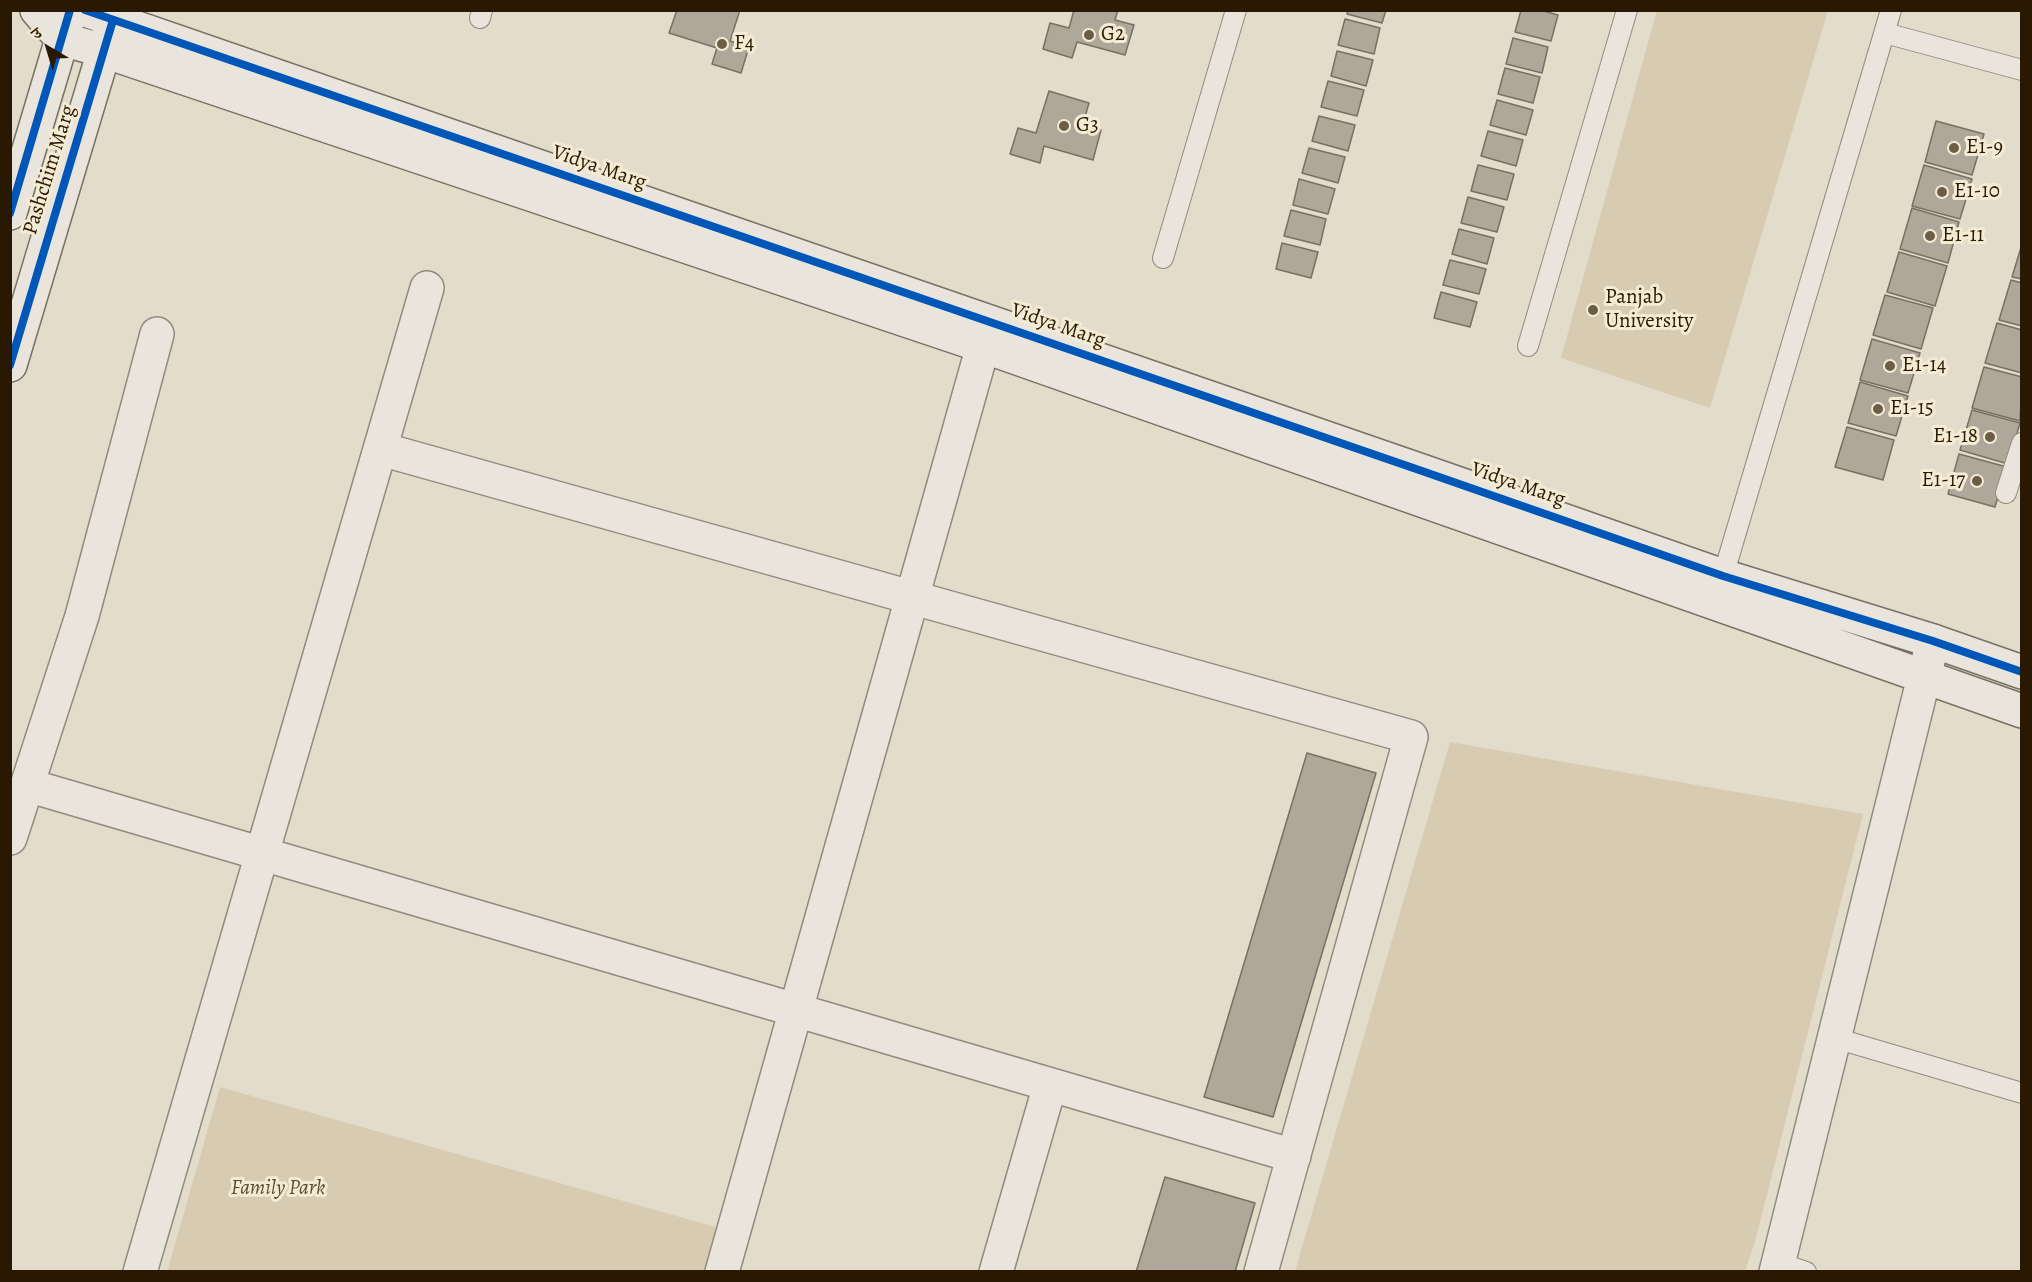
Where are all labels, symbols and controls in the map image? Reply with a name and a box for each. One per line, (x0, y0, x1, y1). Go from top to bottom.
north arrow (18, 18, 78, 78)
place label: G2 (1101, 22, 1125, 48)
text: उ (27, 23, 47, 45)
marker: G2 (1082, 28, 1096, 42)
place label: F4 (734, 31, 754, 57)
marker: F4 (715, 37, 729, 51)
street label: Pashchim Marg (18, 102, 82, 238)
place label: G3 (1076, 113, 1099, 139)
marker: G3 (1057, 119, 1071, 133)
place label: E1-9 (1966, 135, 2003, 161)
street label: Vidya Marg (549, 140, 649, 196)
marker: E1-9 (1947, 141, 1961, 155)
place label: E1-10 (1954, 179, 2000, 205)
marker: E1-10 (1935, 185, 1949, 199)
place label: E1-11 (1942, 223, 1984, 249)
marker: E1-11 (1923, 229, 1937, 243)
place label: Panjab University (1605, 285, 1693, 335)
street label: Vidya Marg (1008, 298, 1108, 354)
marker: Panjab University (1586, 303, 1600, 317)
place label: E1-14 (1902, 353, 1946, 379)
marker: E1-14 (1883, 359, 1897, 373)
place label: E1-15 (1890, 396, 1934, 422)
marker: E1-15 (1871, 402, 1885, 416)
place label: E1-18 (1933, 424, 1978, 450)
marker: E1-18 (1983, 430, 1997, 444)
street label: Vidya Marg (1468, 457, 1568, 513)
place label: E1-17 (1921, 468, 1965, 494)
marker: E1-17 (1970, 474, 1984, 488)
park label: Family Park (231, 1176, 325, 1202)

